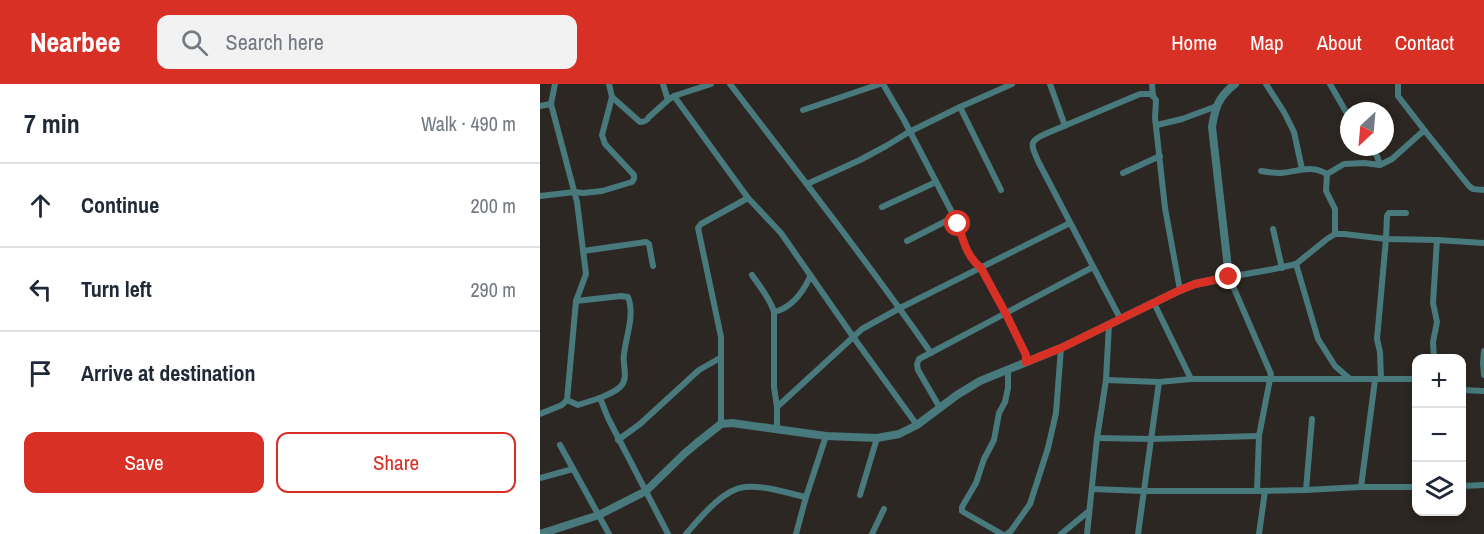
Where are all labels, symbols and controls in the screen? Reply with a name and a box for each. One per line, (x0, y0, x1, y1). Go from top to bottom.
search box (157, 15, 577, 69)
text: Nearbee (30, 23, 121, 61)
icon: search (178, 26, 211, 59)
text: Search here (226, 27, 324, 57)
text: Home (1171, 28, 1217, 57)
text: Map (1250, 28, 1284, 57)
text: About (1317, 28, 1362, 57)
text: Contact (1395, 28, 1454, 57)
north arrow (1340, 102, 1394, 156)
text: 7 min (24, 106, 80, 141)
text: Walk · 490 m (421, 110, 516, 137)
icon: ahead (24, 189, 57, 222)
text: Continue (81, 190, 159, 220)
text: 200 m (470, 192, 516, 219)
route start (944, 210, 970, 236)
route end (1215, 263, 1241, 289)
icon: left (24, 273, 57, 306)
text: Turn left (81, 274, 152, 304)
text: 290 m (470, 276, 516, 303)
map controls (1412, 354, 1466, 516)
button: + (1412, 354, 1466, 408)
icon: arrive (24, 357, 57, 390)
text: Arrive at destination (81, 358, 255, 388)
button: − (1412, 408, 1466, 462)
button: Save (24, 432, 264, 493)
button: Share (276, 432, 516, 493)
button: layers (1412, 462, 1466, 516)

